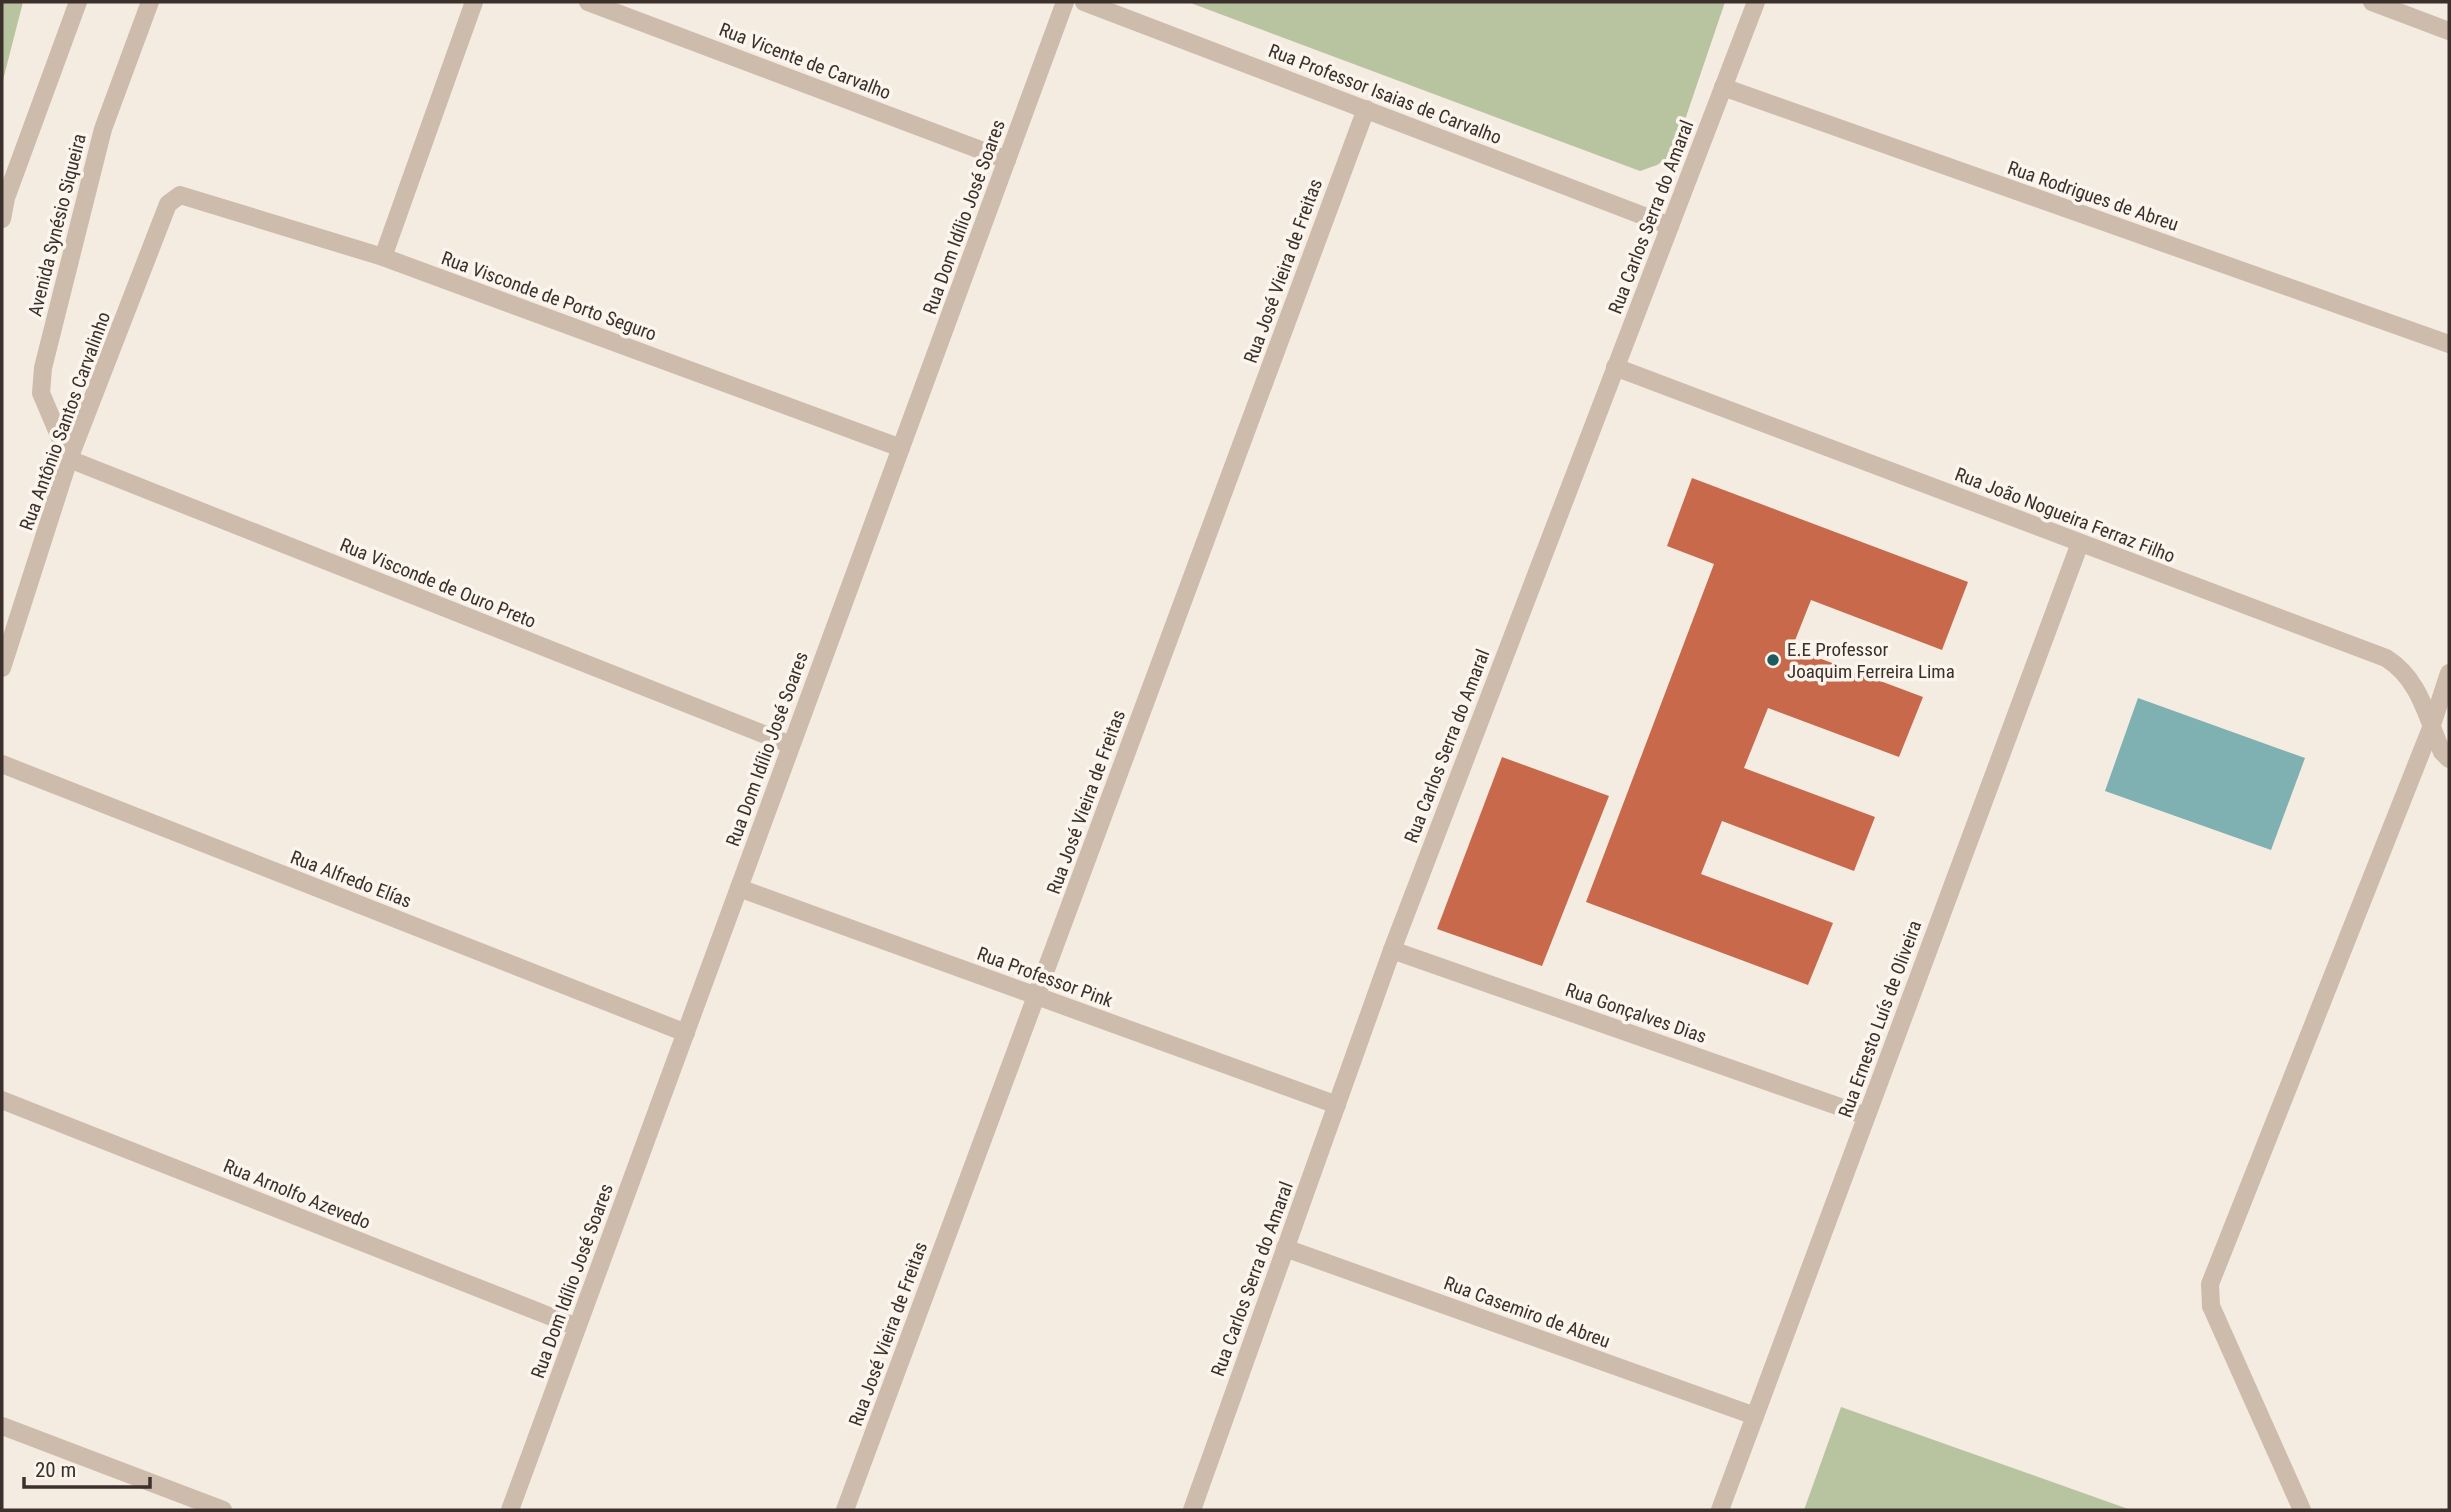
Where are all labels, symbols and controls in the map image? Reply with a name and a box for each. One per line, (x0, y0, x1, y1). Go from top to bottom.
street label: Rua Vicente de Carvalho (716, 18, 894, 104)
street label: Rua Professor Isaias de Carvalho (1265, 39, 1505, 149)
street label: Rua Dom Idílio José Soares (918, 117, 1010, 317)
street label: Rua Carlos Serra do Amaral (1603, 117, 1699, 317)
street label: Avenida Synésio Siqueira (23, 131, 91, 319)
street label: Rua Rodrigues de Abreu (2005, 156, 2181, 236)
street label: Rua José Vieira de Freitas (1239, 176, 1327, 366)
street label: Rua Visconde de Porto Seguro (438, 246, 660, 346)
street label: Rua Antônio Santos Carvalinho (15, 309, 115, 533)
street label: Rua João Nogueira Ferraz Filho (1952, 462, 2178, 568)
street label: Rua Visconde de Ouro Preto (337, 533, 539, 633)
place label: E.E Professor Joaquim Ferreira Lima (1787, 638, 1955, 683)
street label: Rua Carlos Serra do Amaral (1399, 646, 1495, 846)
street label: Rua Dom Idílio José Soares (721, 649, 813, 849)
marker: E.E Professor Joaquim Ferreira Lima (1765, 652, 1781, 668)
street label: Rua José Vieira de Freitas (1042, 707, 1130, 897)
street label: Rua Alfredo Elías (287, 845, 415, 913)
street label: Rua Ernesto Luís de Oliveira (1834, 917, 1926, 1121)
street label: Rua Professor Pink (974, 942, 1116, 1012)
street label: Rua Gonçalves Dias (1562, 978, 1710, 1048)
street label: Rua Arnolfo Azevedo (220, 1154, 374, 1234)
street label: Rua Carlos Serra do Amaral (1206, 1179, 1298, 1379)
street label: Rua Dom Idílio José Soares (526, 1181, 618, 1381)
street label: Rua José Vieira de Freitas (844, 1239, 932, 1429)
street label: Rua Casemiro de Abreu (1441, 1271, 1613, 1353)
scale bar (24, 1446, 150, 1490)
text: 20 m (35, 1458, 76, 1482)

